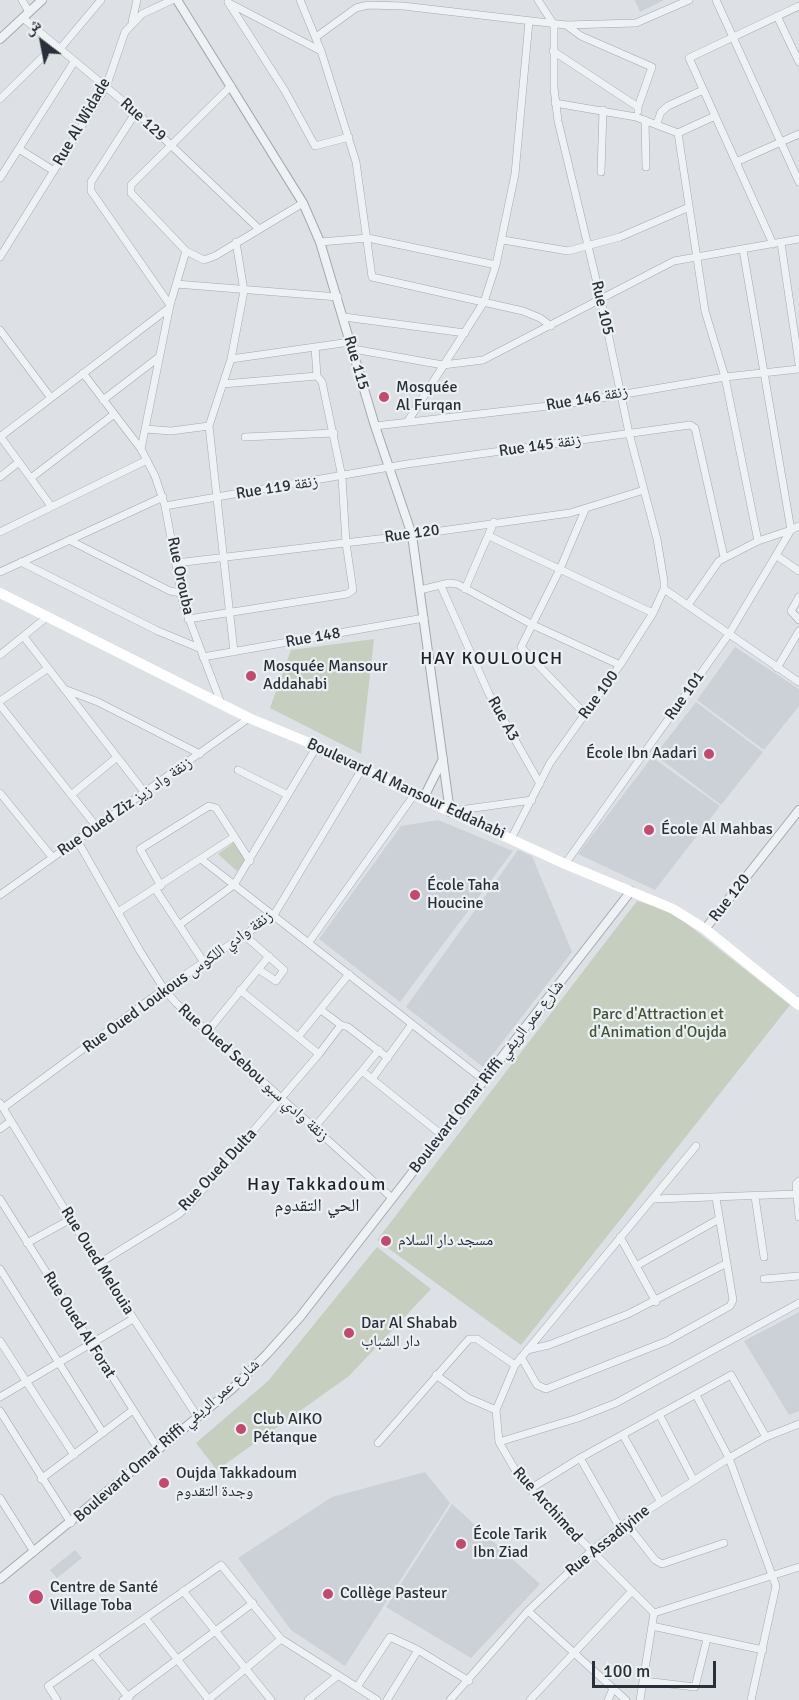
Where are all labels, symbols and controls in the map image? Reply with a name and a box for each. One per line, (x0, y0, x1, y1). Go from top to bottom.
north arrow (12, 12, 72, 72)
text: ش (20, 14, 45, 40)
street label: Rue Al Widade (49, 75, 115, 169)
street label: Rue 129 (116, 94, 170, 146)
street label: Rue 105 (586, 279, 618, 337)
street label: Rue 115 (339, 334, 373, 392)
place label: Mosquée Al Furqan (396, 378, 462, 416)
street label: Rue 146 زنقة (544, 382, 630, 416)
marker: Mosquée Al Furqan (377, 390, 391, 404)
street label: Rue 145 زنقة (498, 431, 582, 461)
street label: Rue 119 زنقة (235, 472, 319, 504)
street label: Rue 120 (383, 521, 441, 547)
street label: Rue Orouba (162, 535, 198, 617)
street label: Rue 148 (284, 624, 342, 652)
district label: HAY KOULOUCH (420, 648, 564, 670)
place label: Mosquée Mansour Addahabi (263, 657, 388, 695)
street label: Rue 100 (575, 667, 623, 723)
street label: Rue 101 (661, 668, 709, 724)
marker: Mosquée Mansour Addahabi (244, 669, 258, 683)
street label: Rue A3 (483, 693, 523, 745)
street label: Boulevard Al Mansour Eddahabi (304, 734, 508, 844)
place label: École Ibn Aadari (586, 744, 697, 764)
marker: École Ibn Aadari (702, 747, 716, 761)
street label: Rue Oued Ziz زنقة واد زيز (54, 753, 196, 861)
place label: École Al Mahbas (661, 820, 773, 840)
marker: École Al Mahbas (642, 823, 656, 837)
street label: Rue 120 (705, 870, 755, 926)
place label: École Taha Houcine (427, 876, 499, 914)
marker: École Taha Houcine (408, 888, 422, 902)
street label: Rue Oued Loukous زنقة وادي اللكوس (79, 907, 277, 1057)
street label: Boulevard Omar Riffi شارع عمر الريفي (406, 977, 568, 1177)
street label: Rue Oued Sebou زنقة وادي سبو (174, 1000, 332, 1146)
park label: Parc d'Attraction et d'Animation d'Oujda (589, 1005, 727, 1043)
street label: Rue Oued Dulta (175, 1125, 261, 1215)
district label: Hay Takkadoum الحي التقدوم (247, 1174, 387, 1216)
street label: Rue Oued Melouia (56, 1203, 138, 1319)
place label: مسجد دار السلام (398, 1231, 493, 1251)
marker: مسجد دار السلام (379, 1234, 393, 1248)
street label: Rue Oued Al Forat (39, 1268, 119, 1382)
place label: Dar Al Shabab دار الشباب (361, 1314, 457, 1352)
marker: Dar Al Shabab دار الشباب (342, 1326, 356, 1340)
street label: Boulevard Omar Riffi شارع عمر الريفي (70, 1355, 264, 1527)
place label: Club AIKO Pétanque (253, 1410, 322, 1448)
marker: Club AIKO Pétanque (234, 1422, 248, 1436)
street label: Rue Archimed (508, 1463, 586, 1547)
place label: Oujda Takkadoum وجدة التقدوم (176, 1464, 297, 1502)
marker: Oujda Takkadoum وجدة التقدوم (157, 1476, 171, 1490)
street label: Rue Assadiyine (562, 1501, 654, 1581)
place label: École Tarik Ibn Ziad (473, 1525, 547, 1563)
marker: École Tarik Ibn Ziad (454, 1537, 468, 1551)
place label: Centre de Santé Village Toba (50, 1578, 158, 1616)
place label: Collège Pasteur (340, 1584, 447, 1604)
marker: Collège Pasteur (321, 1587, 335, 1601)
marker: Centre de Santé Village Toba (27, 1588, 45, 1606)
scale bar (595, 1649, 720, 1687)
text: 100 m (603, 1660, 650, 1682)

